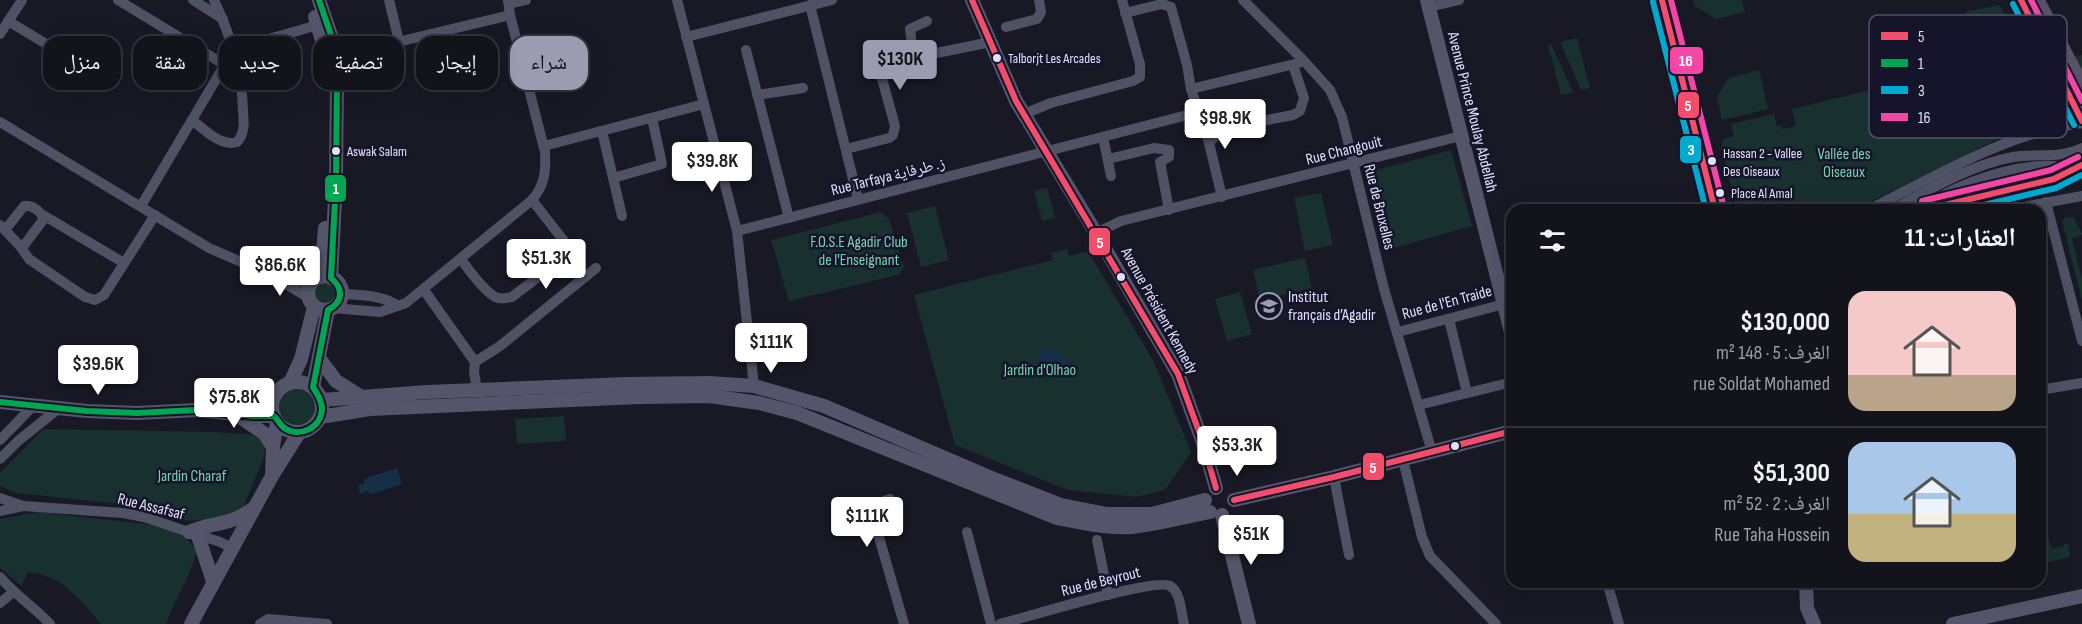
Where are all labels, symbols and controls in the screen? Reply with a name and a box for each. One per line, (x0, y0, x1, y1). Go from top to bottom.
legend (1869, 15, 2067, 138)
text: 5 (1918, 28, 1924, 47)
street label: Avenue Prince Moulay Abdellah (1443, 29, 1501, 194)
chip: منزل (43, 36, 121, 90)
chip: شقة (133, 36, 207, 90)
chip: جديد (219, 36, 301, 90)
chip: تصفية (313, 36, 404, 90)
chip: إيجار (416, 36, 498, 90)
chip: شراء (510, 36, 588, 90)
pin: $130K (858, 40, 942, 91)
line badge: 16 (1669, 46, 1704, 75)
text: $130K (877, 47, 923, 71)
place label: Talborjt Les Arcades (1008, 50, 1101, 67)
marker: Talborjt Les Arcades (991, 52, 1003, 64)
text: 16 (1679, 52, 1693, 71)
text: 1 (1918, 55, 1924, 74)
text: 3 (1918, 82, 1925, 101)
line badge: 5 (1677, 91, 1700, 119)
text: 5 (1684, 97, 1692, 116)
pin: $98.9K (1176, 99, 1274, 150)
text: $98.9K (1199, 106, 1251, 130)
text: 16 (1918, 109, 1931, 128)
street label: Rue Changouit (1304, 132, 1384, 170)
line badge: 3 (1679, 135, 1702, 164)
text: 3 (1687, 141, 1695, 160)
pin: $39.8K (663, 142, 761, 193)
place label: Aswak Salam (346, 143, 407, 160)
marker: Aswak Salam (330, 145, 342, 157)
place label: Hassan 2 - Vallee Des Oiseaux (1723, 145, 1802, 180)
park label: Vallée des Oiseaux (1817, 145, 1871, 182)
text: $39.8K (686, 149, 738, 173)
street label: Rue Tarfaya ز. طرفاية (829, 154, 947, 200)
marker: Hassan 2 - Vallee Des Oiseaux (1706, 155, 1718, 167)
street label: Rue de Bruxelles (1359, 162, 1399, 252)
line badge: 1 (324, 174, 347, 203)
text: 1 (333, 180, 340, 199)
place label: Place Al Amal (1731, 185, 1793, 202)
marker: Place Al Amal (1714, 187, 1726, 199)
text: العقارات: 11 (1905, 223, 2016, 254)
icon: filters (1536, 224, 1569, 257)
line badge: 5 (1088, 227, 1111, 256)
park label: F.O.S.E Agadir Club de l'Enseignant (810, 233, 908, 270)
text: 5 (1096, 234, 1104, 253)
pin: $51.3K (497, 239, 595, 290)
street label: Avenue Président Kennedy (1116, 244, 1202, 378)
pin: $86.6K (231, 246, 329, 297)
text: $51.3K (521, 246, 571, 270)
text: $86.6K (254, 253, 306, 277)
unlabelled marker (1115, 271, 1127, 283)
street label: Rue de l'En Traide (1400, 282, 1494, 324)
place label: Institut français d’Agadir (1288, 288, 1376, 325)
school or university icon: Institut français d’Agadir (1254, 291, 1284, 321)
text: $130,000 (1740, 307, 1830, 338)
icon: home (1896, 315, 1968, 387)
pin: $111K (729, 323, 813, 374)
text: $111K (749, 330, 793, 354)
text: الغرف: 5 · 148 m² (1716, 341, 1830, 365)
pin: $39.6K (49, 345, 147, 396)
text: $39.6K (72, 352, 124, 376)
park label: Jardin d'Olhao (1003, 361, 1076, 380)
text: rue Soldat Mohamed (1693, 372, 1830, 396)
pin: $75.8K (185, 378, 283, 429)
text: $75.8K (208, 385, 260, 409)
pin: $53.3K (1188, 426, 1286, 477)
text: $53.3K (1211, 433, 1263, 457)
unlabelled marker (1449, 440, 1461, 452)
line badge: 5 (1362, 452, 1385, 481)
text: $51,300 (1752, 458, 1830, 489)
text: 5 (1369, 459, 1377, 478)
icon: home (1896, 466, 1968, 538)
park label: Jardin Charaf (157, 467, 227, 486)
street label: Rue Assafsaf (115, 490, 187, 525)
text: الغرف: 2 · 52 m² (1724, 492, 1830, 516)
pin: $111K (825, 497, 909, 548)
text: $111K (845, 504, 889, 528)
pin: $51K (1215, 515, 1287, 566)
text: $51K (1233, 522, 1269, 546)
text: Rue Taha Hossein (1714, 523, 1830, 547)
street label: Rue de Beyrout (1059, 563, 1143, 601)

